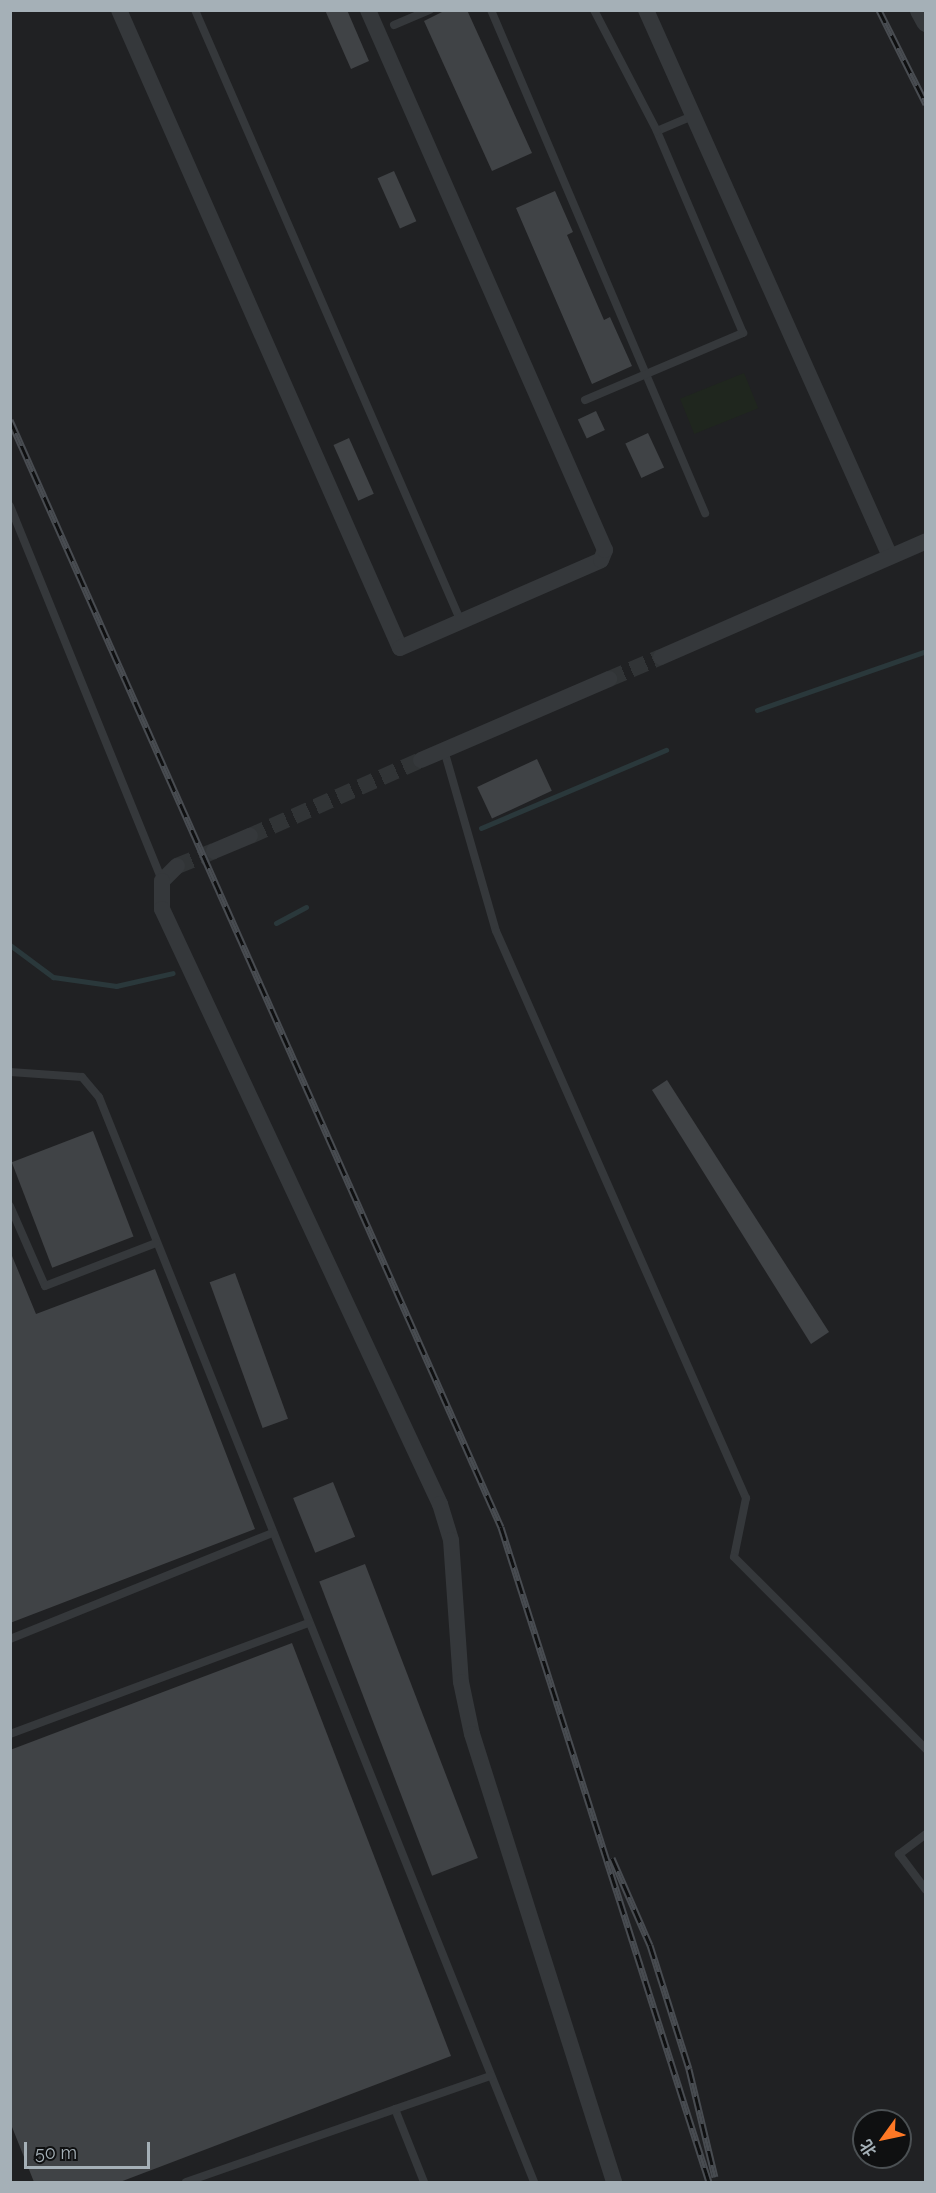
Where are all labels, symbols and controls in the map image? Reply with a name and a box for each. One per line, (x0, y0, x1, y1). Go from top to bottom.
north arrow (852, 2109, 912, 2169)
scale bar (27, 2130, 153, 2168)
text: 北 (856, 2136, 880, 2160)
text: 50 m (35, 2142, 77, 2163)

